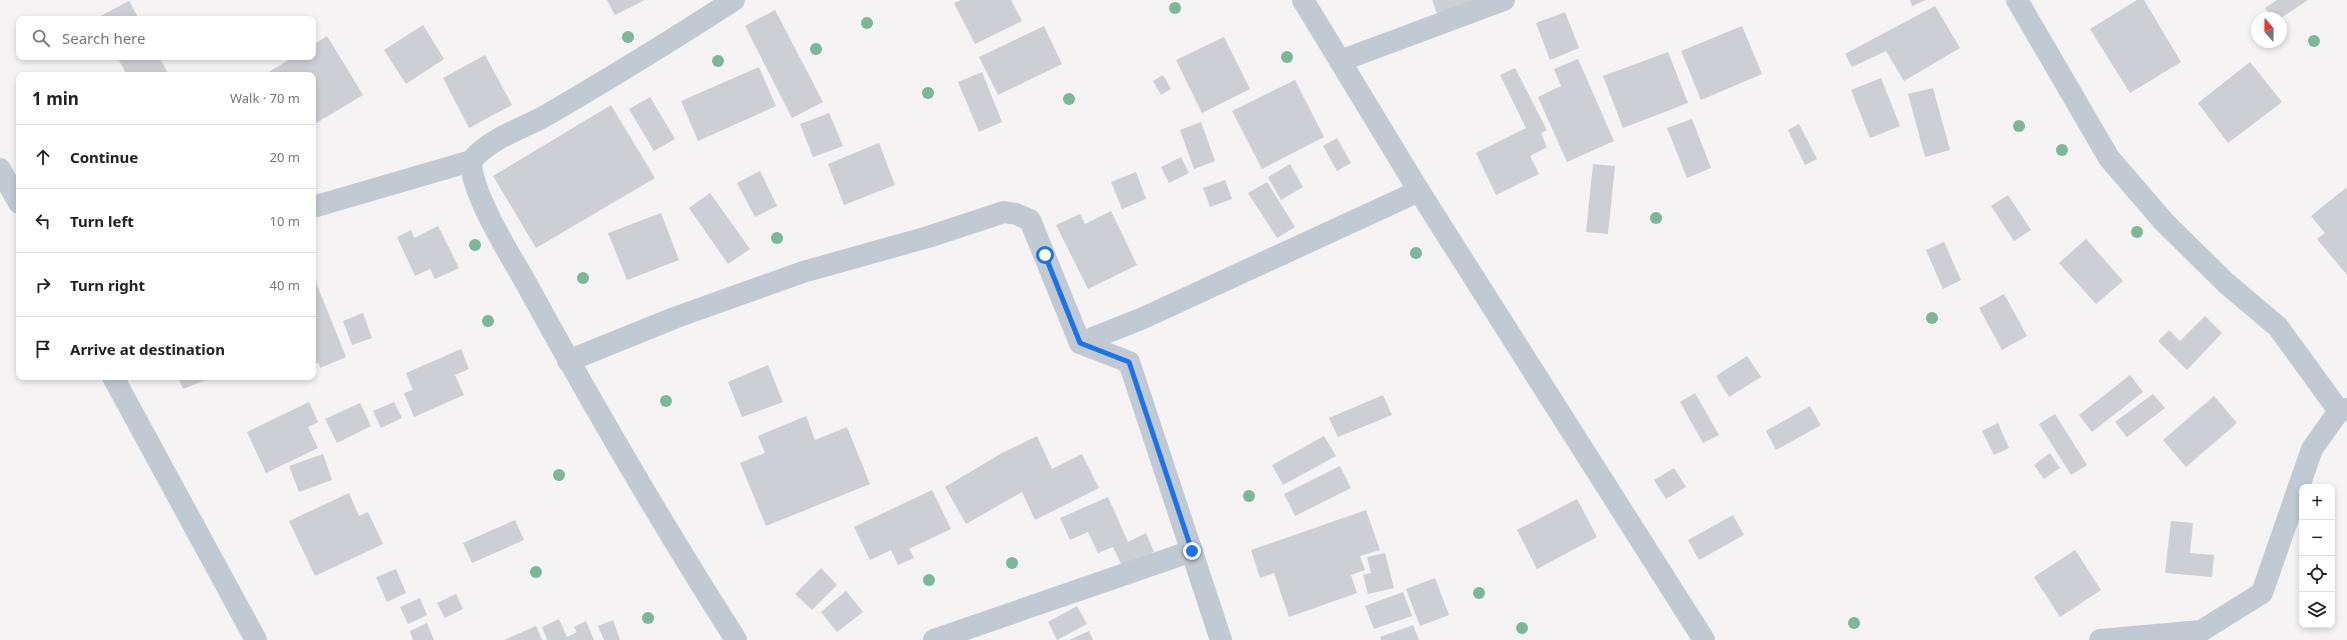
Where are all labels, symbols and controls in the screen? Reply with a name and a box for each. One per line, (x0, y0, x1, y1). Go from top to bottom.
north arrow (2251, 12, 2287, 48)
search box (16, 16, 316, 60)
icon: search (30, 27, 52, 49)
text: Search here (62, 28, 145, 48)
text: 1 min (32, 87, 79, 110)
text: Walk · 70 m (230, 89, 300, 107)
icon: ahead (32, 146, 54, 168)
text: Continue (70, 147, 138, 167)
text: 20 m (270, 148, 300, 166)
icon: left (32, 210, 54, 232)
text: Turn left (70, 211, 134, 231)
text: 10 m (270, 212, 300, 230)
route start (1036, 246, 1054, 264)
icon: right (32, 274, 54, 296)
text: Turn right (70, 275, 145, 295)
text: 40 m (270, 276, 300, 294)
icon: arrive (32, 338, 54, 360)
text: Arrive at destination (70, 339, 225, 359)
map controls (2299, 484, 2335, 628)
button: + (2299, 484, 2335, 520)
button: − (2299, 520, 2335, 556)
route end (1183, 542, 1201, 560)
button: locate (2299, 556, 2335, 592)
button: layers (2299, 592, 2335, 628)

